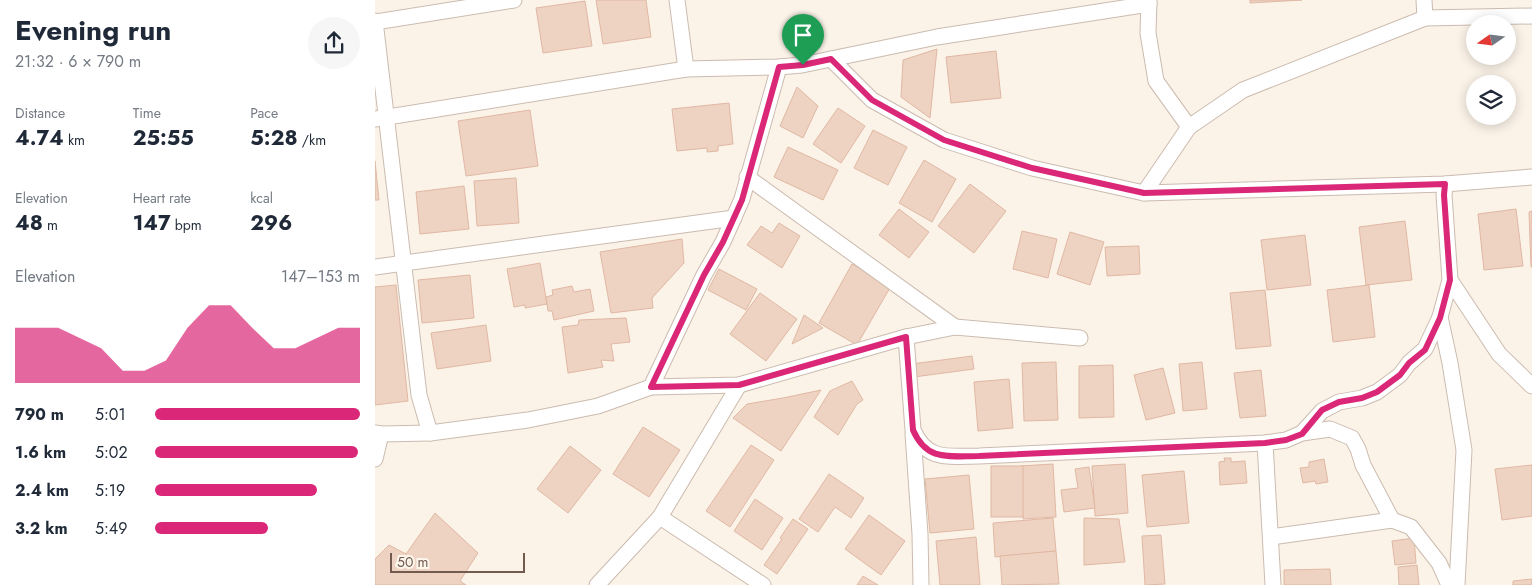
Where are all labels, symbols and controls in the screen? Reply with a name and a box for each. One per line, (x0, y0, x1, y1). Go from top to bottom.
text: Evening run (15, 10, 171, 51)
pin (782, 14, 824, 65)
north arrow (1466, 15, 1516, 65)
map controls (1466, 15, 1516, 125)
button: share (308, 17, 360, 69)
icon: arrive (789, 21, 817, 49)
text: 21:32 · 6 × 790 m (15, 50, 141, 73)
button: layers (1466, 75, 1516, 125)
text: Distance (15, 103, 65, 123)
text: Time (133, 103, 161, 123)
text: Pace (250, 103, 278, 123)
text: 4.74 (15, 123, 64, 153)
text: 25:55 (133, 123, 194, 153)
text: 5:28 (250, 123, 298, 153)
text: km (64, 130, 85, 150)
text: /km (298, 130, 326, 150)
text: Elevation (15, 188, 68, 208)
text: Heart rate (133, 188, 191, 208)
text: kcal (250, 188, 273, 208)
text: 48 (15, 208, 43, 238)
text: 147 (133, 208, 171, 238)
text: 296 (250, 208, 292, 238)
text: m (43, 215, 58, 235)
text: bpm (171, 215, 202, 235)
text: Elevation (15, 265, 75, 288)
text: 147–153 m (281, 265, 360, 288)
text: 790 m (15, 403, 64, 426)
text: 5:01 (95, 403, 126, 426)
text: 1.6 km (15, 441, 66, 464)
text: 5:02 (95, 441, 128, 464)
text: 2.4 km (15, 479, 69, 502)
text: 5:19 (95, 479, 125, 502)
text: 3.2 km (15, 517, 68, 540)
text: 5:49 (95, 517, 127, 540)
scale bar (390, 550, 525, 573)
text: 50 m (397, 552, 428, 572)

